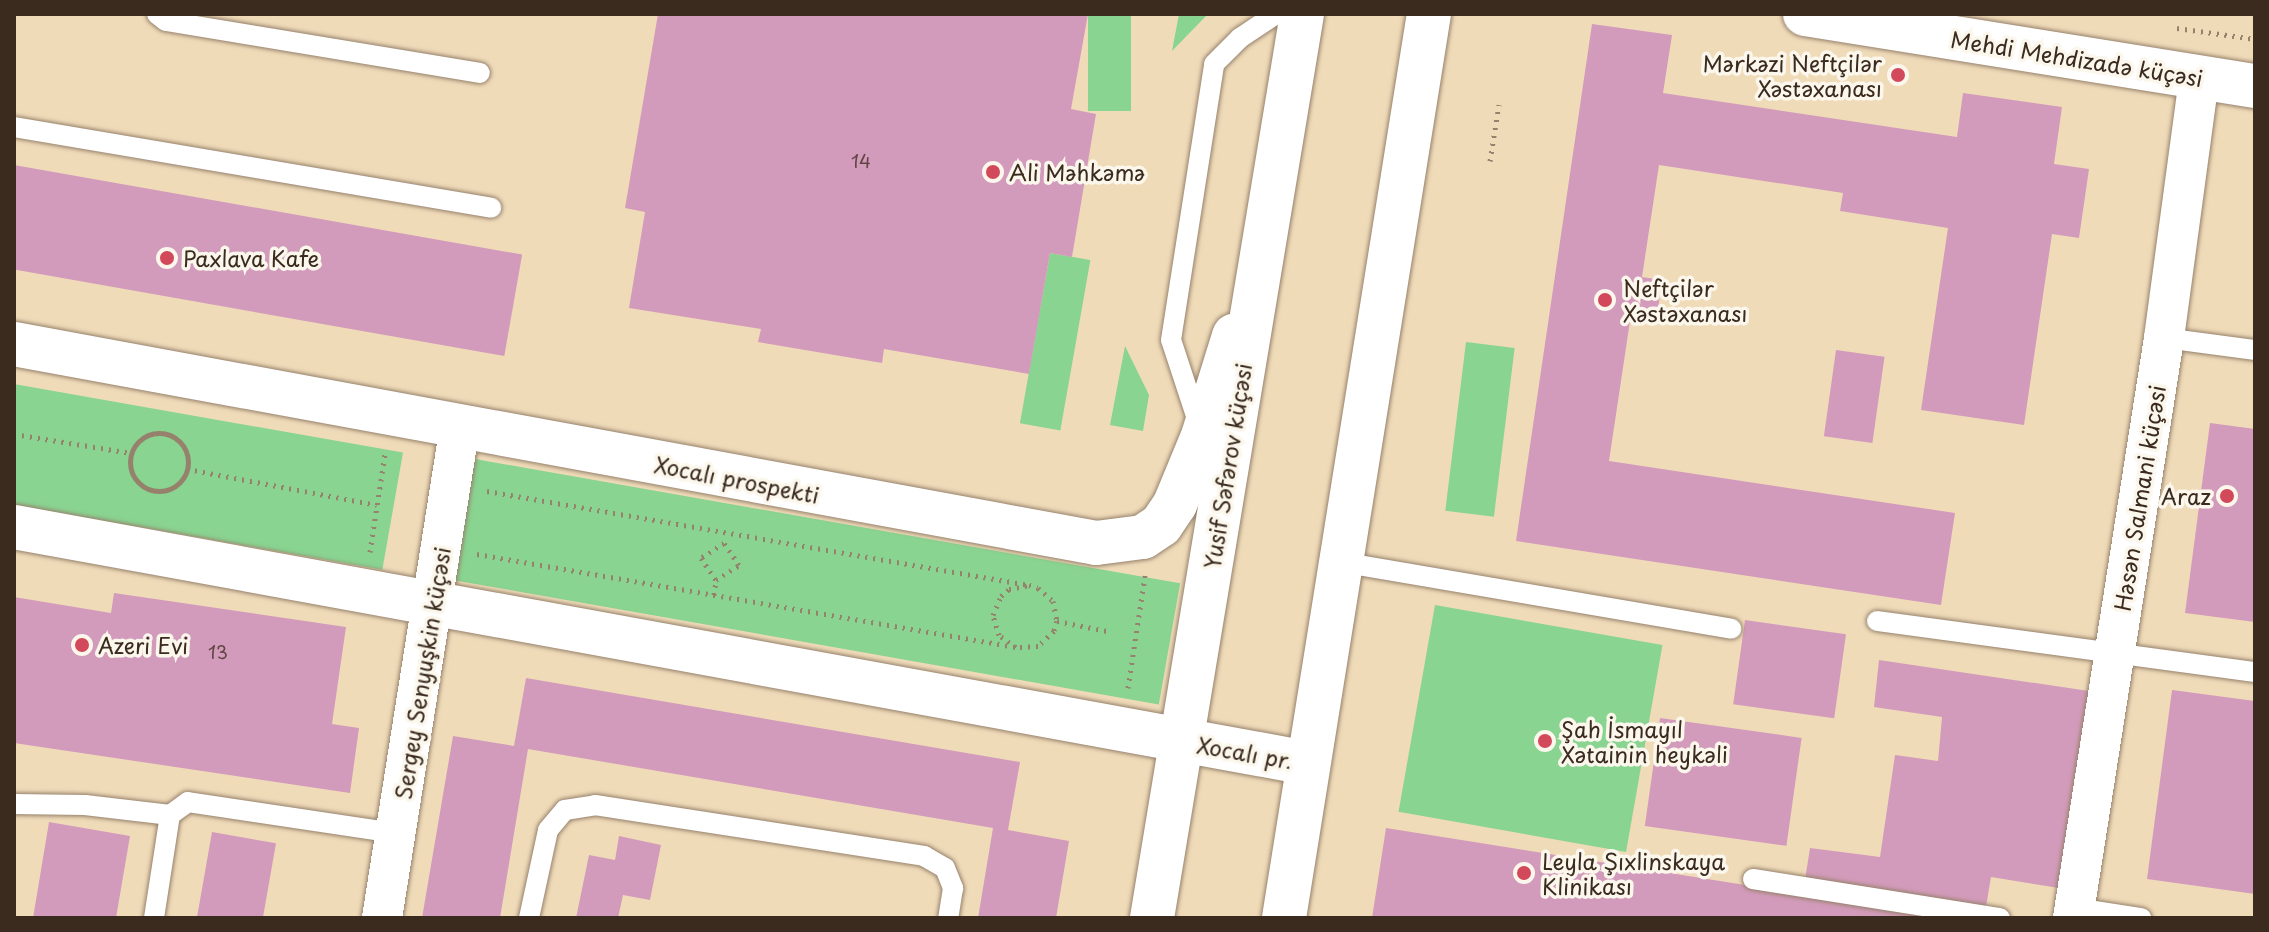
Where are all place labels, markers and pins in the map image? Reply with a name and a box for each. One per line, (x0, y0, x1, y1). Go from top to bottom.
place label: Mərkəzi Neftçilər Xəstəxanası (1700, 49, 1882, 100)
marker: Mərkəzi Neftçilər Xəstəxanası (1889, 66, 1907, 84)
place label: Ali Məhkəmə (1009, 159, 1145, 185)
marker: Ali Məhkəmə (984, 163, 1002, 181)
place label: Paxlava Kafe (183, 245, 321, 271)
marker: Paxlava Kafe (158, 249, 176, 267)
place label: Neftçilər Xəstəxanası (1623, 274, 1747, 326)
marker: Neftçilər Xəstəxanası (1594, 289, 1616, 311)
place label: Araz (2161, 483, 2211, 509)
marker: Araz (2218, 487, 2236, 505)
place label: Azeri Evi (98, 632, 189, 658)
marker: Azeri Evi (73, 636, 91, 654)
place label: Şah İsmayıl Xətainin heykəli (1561, 715, 1728, 766)
marker: Şah İsmayıl Xətainin heykəli (1536, 732, 1554, 750)
place label: Leyla Şıxlinskaya Klinikası (1542, 847, 1726, 898)
marker: Leyla Şıxlinskaya Klinikası (1513, 862, 1535, 884)

